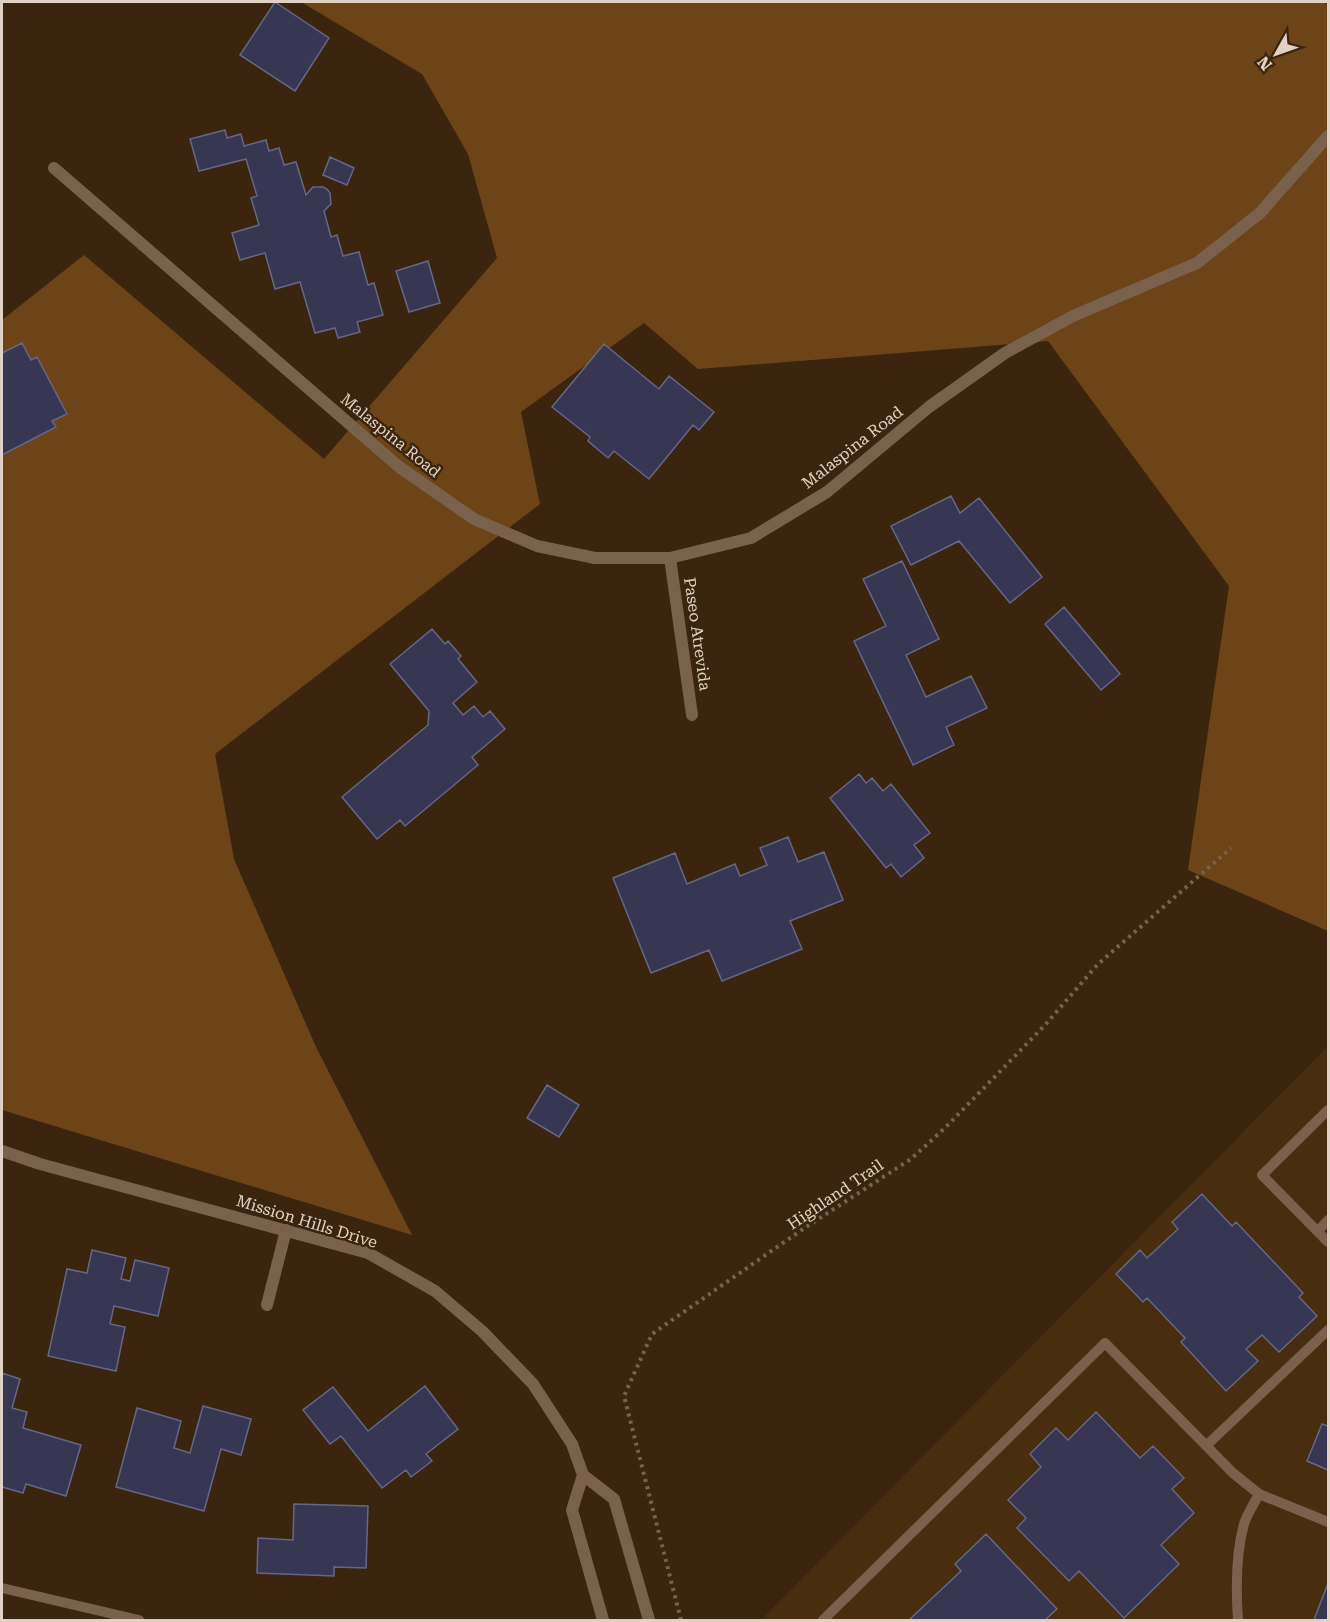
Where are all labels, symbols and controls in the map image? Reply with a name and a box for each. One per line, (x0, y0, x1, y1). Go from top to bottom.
north arrow (1246, 24, 1306, 84)
text: N (1254, 52, 1276, 74)
street label: Malaspina Road (337, 389, 444, 481)
street label: Malaspina Road (798, 402, 907, 493)
street label: Paseo Atrevida (680, 576, 715, 692)
street label: Highland Trail (784, 1155, 887, 1233)
street label: Mission Hills Drive (234, 1191, 380, 1252)

